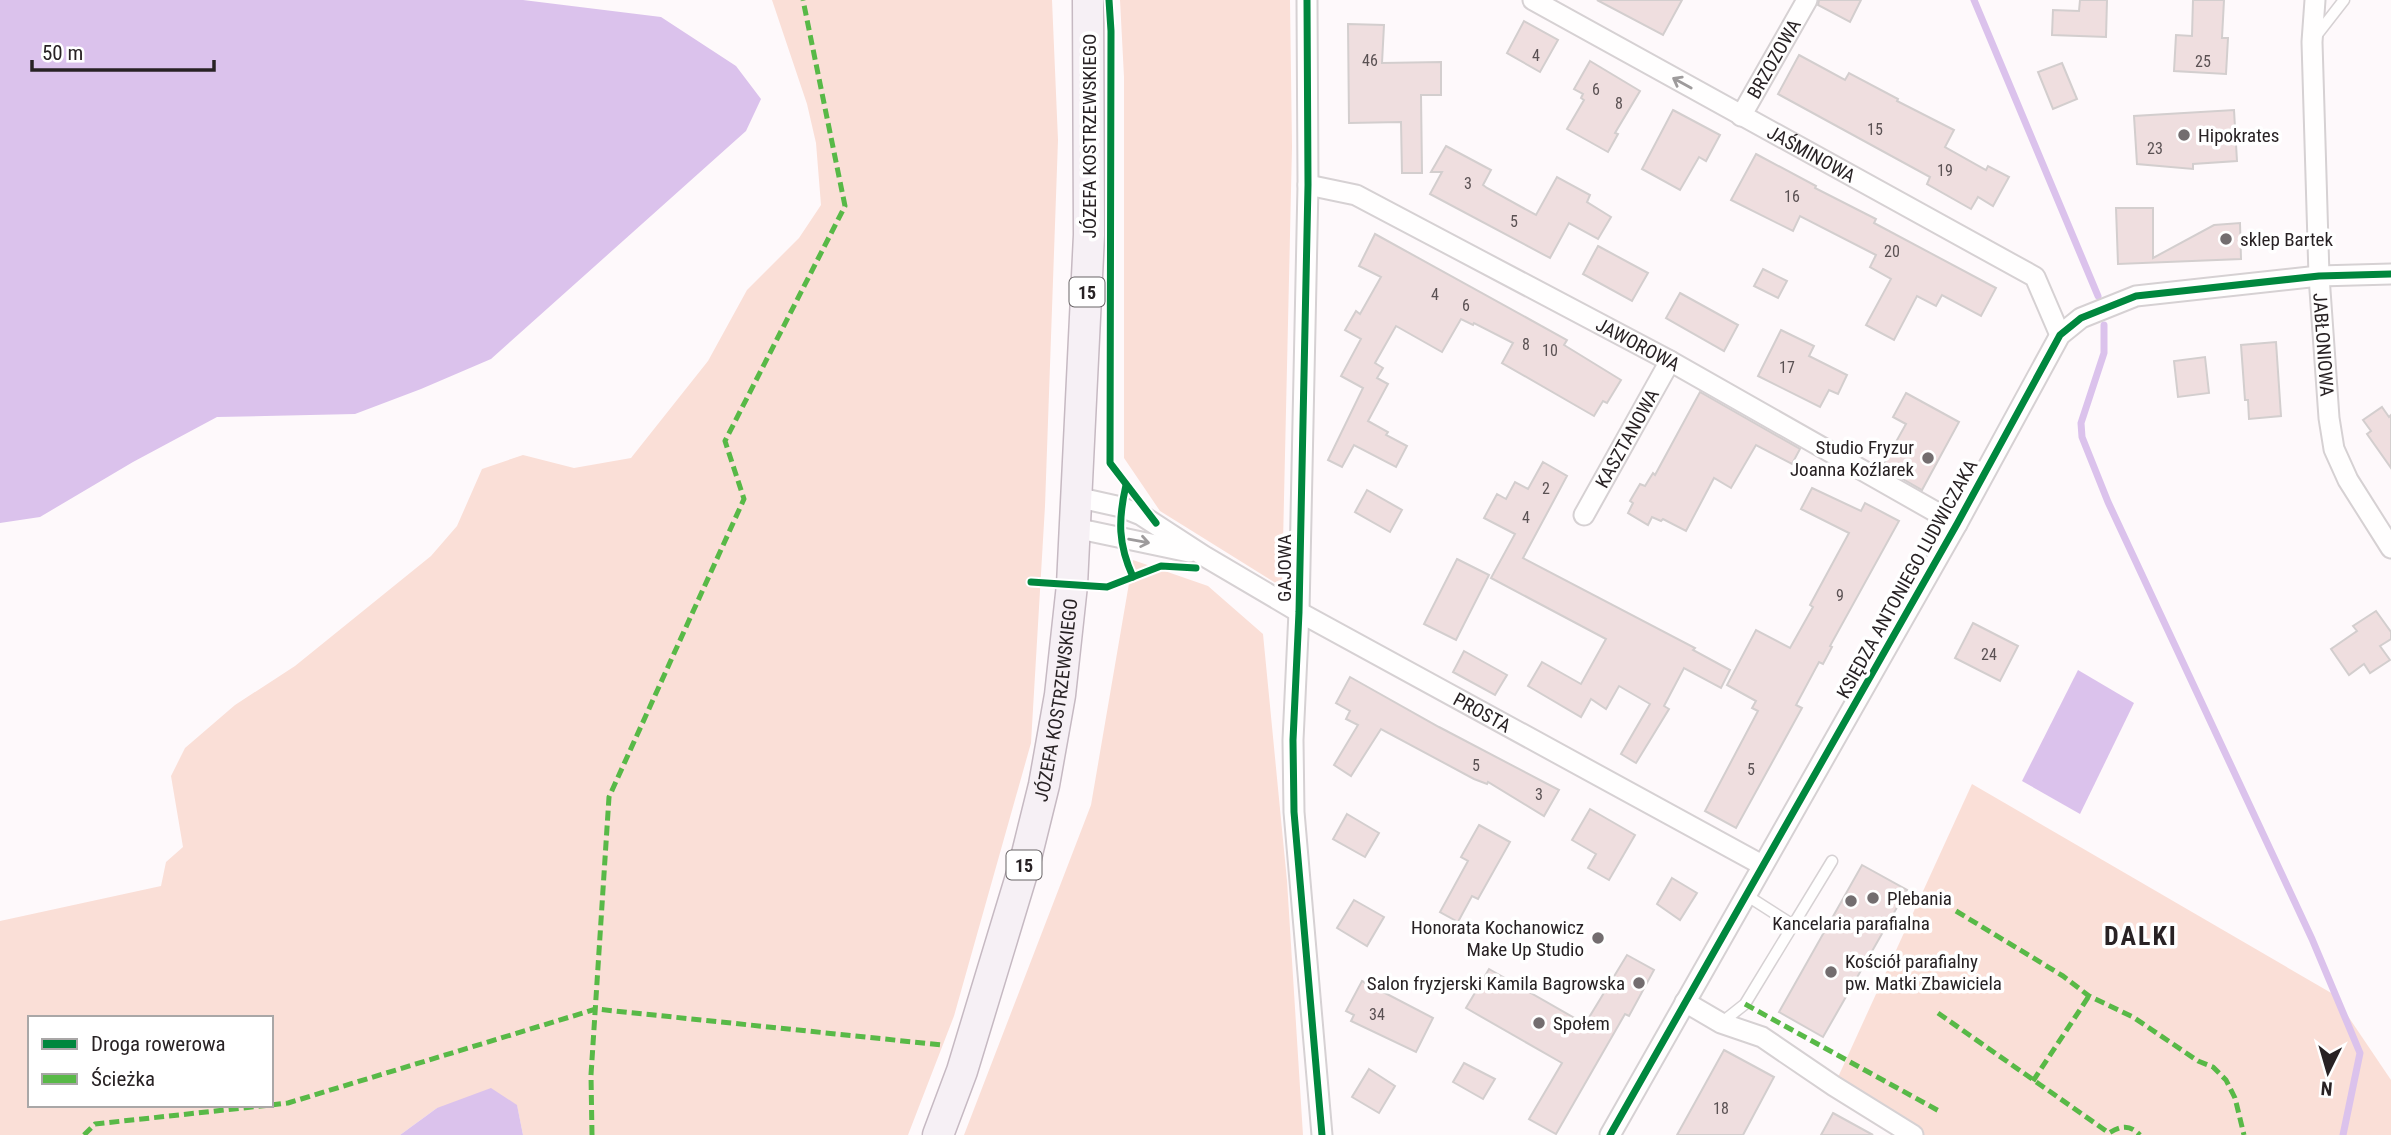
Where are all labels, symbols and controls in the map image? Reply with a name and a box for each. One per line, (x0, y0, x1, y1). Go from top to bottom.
street label: BRZOZOWA (1742, 15, 1805, 102)
scale bar (32, 28, 214, 72)
street label: JÓZEFA KOSTRZEWSKIEGO (1078, 34, 1101, 238)
text: 50 m (42, 41, 83, 65)
house number: 4 (1532, 46, 1540, 65)
house number: 46 (1362, 51, 1378, 70)
house number: 25 (2195, 52, 2211, 71)
one-way arrow (1672, 76, 1692, 90)
house number: 6 (1592, 80, 1600, 99)
house number: 8 (1615, 94, 1623, 113)
street label: JAŚMINOWA (1763, 120, 1860, 187)
house number: 15 (1867, 120, 1883, 139)
place label: Hipokrates (2198, 124, 2279, 147)
marker: Hipokrates (2176, 127, 2192, 143)
house number: 23 (2147, 139, 2163, 158)
house number: 19 (1937, 161, 1953, 180)
house number: 3 (1464, 174, 1472, 193)
house number: 16 (1784, 187, 1800, 206)
house number: 5 (1510, 212, 1518, 231)
place label: sklep Bartek (2240, 228, 2333, 251)
marker: sklep Bartek (2218, 231, 2234, 247)
house number: 20 (1884, 242, 1900, 261)
road number: 15 (1070, 278, 1104, 306)
house number: 4 (1431, 285, 1439, 304)
street label: JABŁONIOWA (2309, 292, 2339, 397)
house number: 6 (1462, 296, 1470, 315)
street label: JAWOROWA (1592, 312, 1684, 376)
house number: 8 (1522, 335, 1530, 354)
house number: 10 (1542, 341, 1558, 360)
house number: 17 (1779, 358, 1795, 377)
street label: KASZTANOWA (1590, 385, 1664, 492)
place label: Studio Fryzur Joanna Koźlarek (1790, 436, 1914, 481)
marker: Studio Fryzur Joanna Koźlarek (1920, 450, 1936, 466)
street label: KSIĘDZA ANTONIEGO LUDWICZAKA (1832, 456, 1982, 702)
house number: 2 (1542, 479, 1550, 498)
house number: 4 (1522, 508, 1530, 527)
street label: GAJOWA (1273, 534, 1296, 602)
one-way arrow (1128, 535, 1150, 548)
house number: 9 (1836, 586, 1844, 605)
street label: JÓZEFA KOSTRZEWSKIEGO (1029, 597, 1082, 804)
house number: 24 (1981, 645, 1997, 664)
street label: PROSTA (1450, 687, 1515, 737)
house number: 5 (1472, 756, 1480, 775)
house number: 5 (1747, 760, 1755, 779)
house number: 3 (1535, 785, 1543, 804)
road number: 15 (1006, 850, 1042, 880)
place label: Plebania (1887, 887, 1952, 910)
marker: Plebania (1865, 890, 1881, 906)
marker: Kancelaria parafialna (1843, 893, 1859, 909)
place label: Kancelaria parafialna (1772, 912, 1930, 935)
place label: Honorata Kochanowicz Make Up Studio (1411, 916, 1584, 961)
district label: DALKI (2104, 921, 2178, 951)
marker: Honorata Kochanowicz Make Up Studio (1590, 930, 1606, 946)
place label: Kościół parafialny pw. Matki Zbawiciela (1845, 950, 2002, 995)
marker: Kościół parafialny pw. Matki Zbawiciela (1823, 964, 1839, 980)
place label: Salon fryzjerski Kamila Bagrowska (1367, 972, 1625, 995)
marker: Salon fryzjerski Kamila Bagrowska (1631, 975, 1647, 991)
house number: 34 (1369, 1005, 1385, 1024)
place label: Społem (1553, 1012, 1610, 1035)
marker: Społem (1531, 1015, 1547, 1031)
legend (28, 1016, 273, 1107)
text: Droga rowerowa (91, 1032, 226, 1056)
north arrow (2293, 1037, 2363, 1107)
text: Ścieżka (91, 1067, 155, 1091)
text: N (2320, 1076, 2333, 1100)
house number: 18 (1713, 1099, 1729, 1118)

